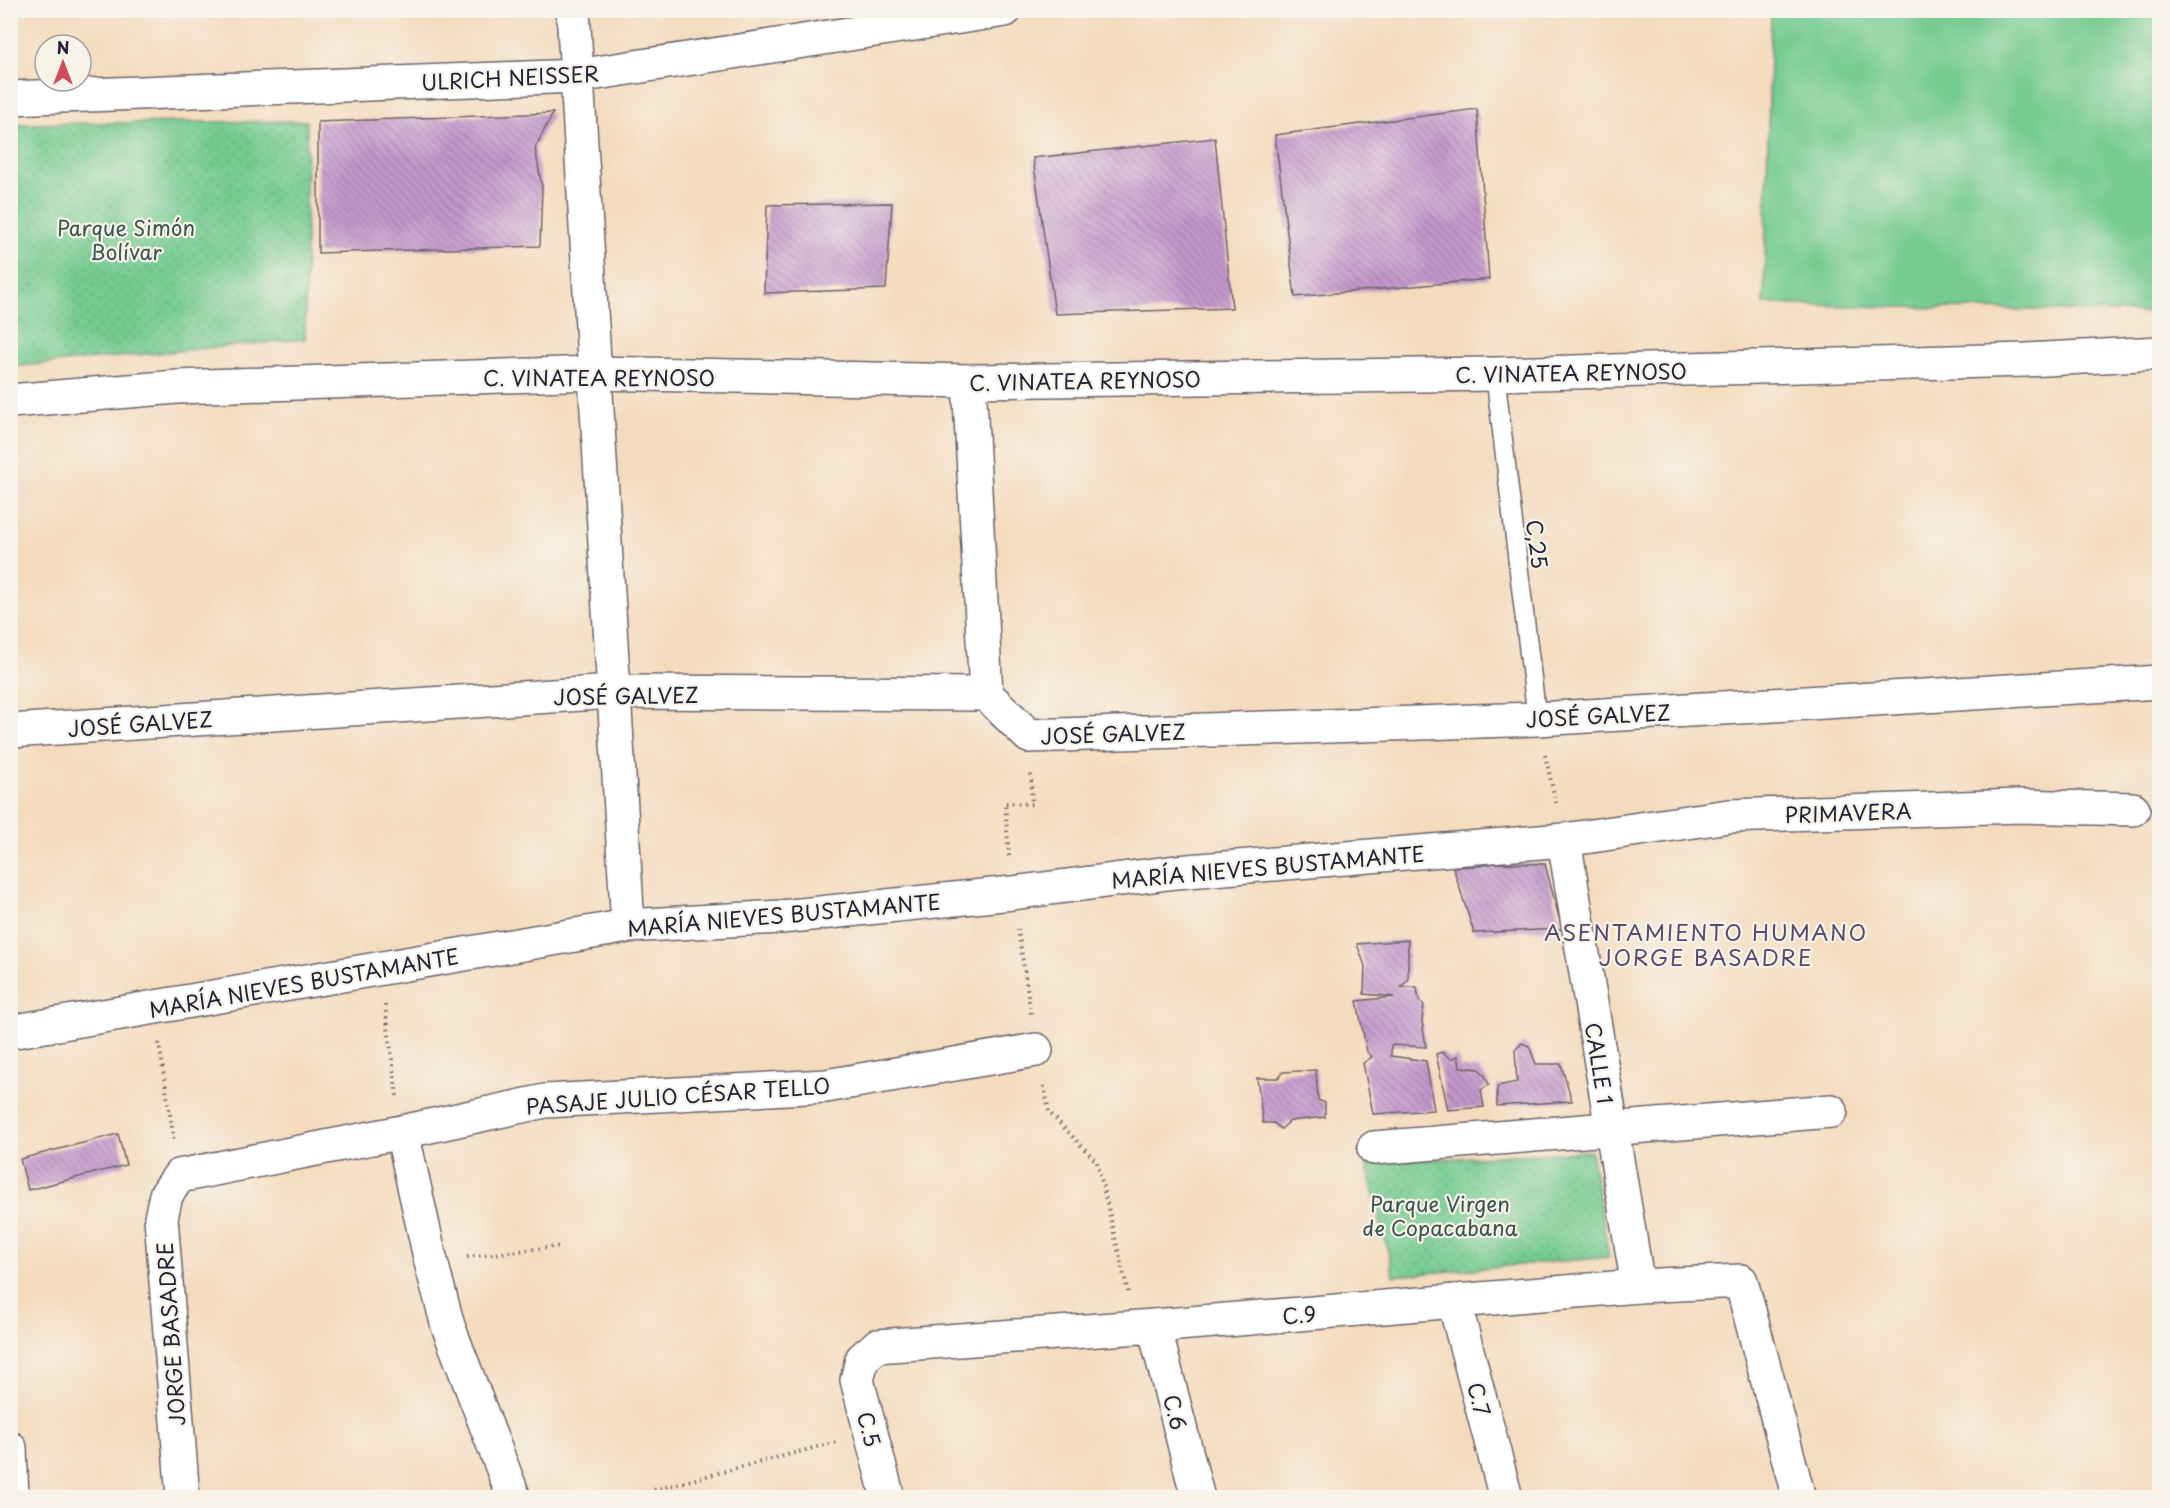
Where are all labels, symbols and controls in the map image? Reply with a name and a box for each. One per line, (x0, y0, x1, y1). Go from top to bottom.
north arrow (33, 33, 93, 93)
text: N (57, 35, 69, 59)
street label: ULRICH NEISSER (420, 56, 600, 98)
park label: Parque Simón Bolívar (57, 211, 195, 267)
street label: C. VINATEA REYNOSO (1455, 354, 1687, 390)
street label: C. VINATEA REYNOSO (483, 361, 715, 393)
street label: C. VINATEA REYNOSO (969, 362, 1201, 398)
street label: C,25 (1519, 518, 1557, 570)
street label: JOSÉ GALVEZ (553, 678, 699, 712)
street label: JOSÉ GALVEZ (1525, 695, 1671, 735)
street label: JOSÉ GALVEZ (66, 702, 214, 744)
street label: JOSÉ GALVEZ (1040, 714, 1186, 752)
street label: PRIMAVERA (1784, 794, 1912, 830)
street label: MARÍA NIEVES BUSTAMANTE (1110, 836, 1426, 896)
street label: MARÍA NIEVES BUSTAMANTE (626, 884, 942, 944)
district label: ASENTAMIENTO HUMANO JORGE BASADRE (1544, 915, 1868, 973)
street label: MARÍA NIEVES BUSTAMANTE (146, 939, 462, 1025)
street label: CALLE 1 (1578, 1020, 1622, 1106)
street label: PASAJE JULIO CÉSAR TELLO (525, 1068, 831, 1122)
park label: Parque Virgen de Copacabana (1362, 1187, 1518, 1243)
street label: JORGE BASADRE (148, 1241, 192, 1427)
street label: C.9 (1281, 1297, 1317, 1331)
street label: C.7 (1460, 1379, 1500, 1419)
street label: C.6 (1156, 1391, 1196, 1433)
street label: C.5 (850, 1408, 890, 1450)

